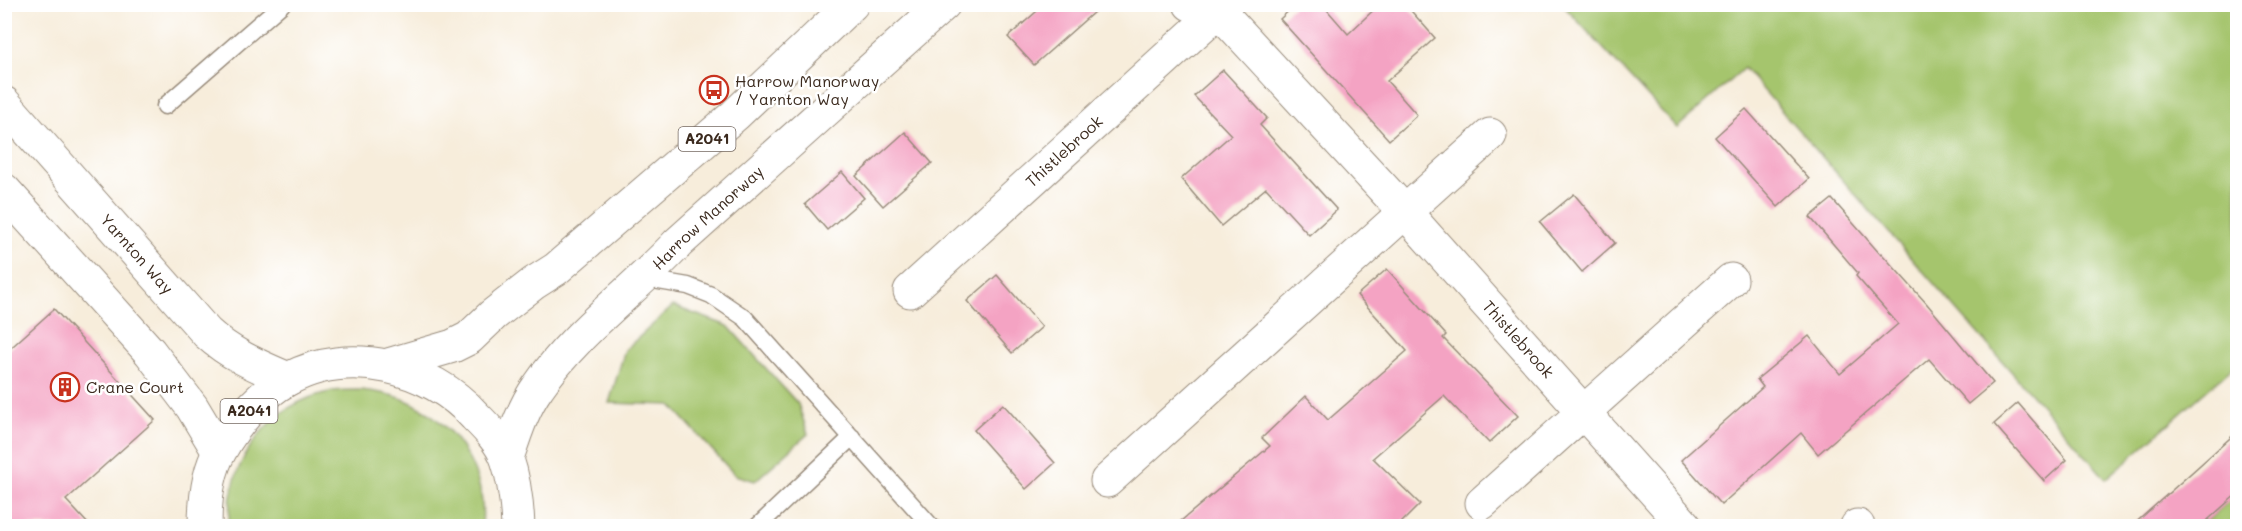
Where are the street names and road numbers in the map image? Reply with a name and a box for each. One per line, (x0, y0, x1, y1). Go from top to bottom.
street label: Thistlebrook (1021, 110, 1107, 191)
road number: A2041 (678, 127, 736, 151)
street label: Harrow Manorway (647, 160, 767, 274)
street label: Yarnton Way (96, 209, 178, 298)
street label: Thistlebrook (1478, 295, 1559, 382)
road number: A2041 (220, 399, 278, 423)

